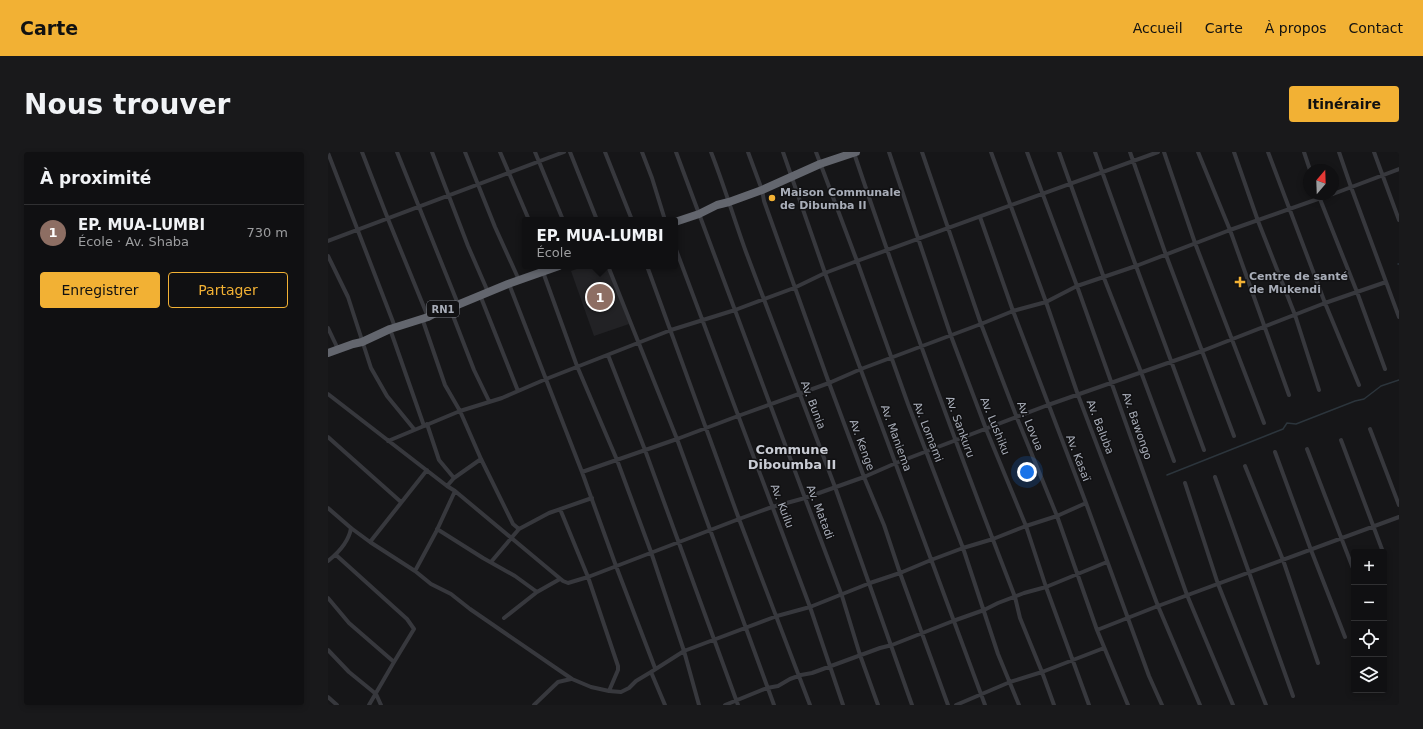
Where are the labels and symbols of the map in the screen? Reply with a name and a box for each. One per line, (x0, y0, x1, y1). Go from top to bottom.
north arrow (1303, 164, 1339, 200)
place label: Maison Communale de Dibumba II (780, 186, 901, 212)
marker: Maison Communale de Dibumba II (767, 193, 777, 203)
place label: Centre de santé de Mukendi (1249, 270, 1348, 296)
marker: Centre de santé de Mukendi (1234, 276, 1246, 288)
pin: 1 (587, 282, 613, 312)
road number: RN1 (427, 301, 459, 317)
street label: Av. Bunia (798, 379, 828, 431)
street label: Av. Bawongo (1119, 391, 1155, 462)
street label: Av. Sankuru (943, 394, 977, 460)
street label: Av. Lushiku (978, 395, 1012, 457)
street label: Av. Baluba (1084, 398, 1116, 456)
street label: Av. Lovua (1014, 399, 1046, 453)
street label: Av. Lomami (911, 400, 945, 464)
street label: Av. Maniema (878, 403, 914, 473)
street label: Av. Kenge (847, 418, 877, 473)
street label: Av. Kasaï (1063, 433, 1093, 484)
district label: Commune Diboumba II (748, 442, 836, 472)
your location (1017, 462, 1037, 482)
street label: Av. Kuilu (768, 482, 796, 530)
street label: Av. Matadi (804, 483, 836, 541)

